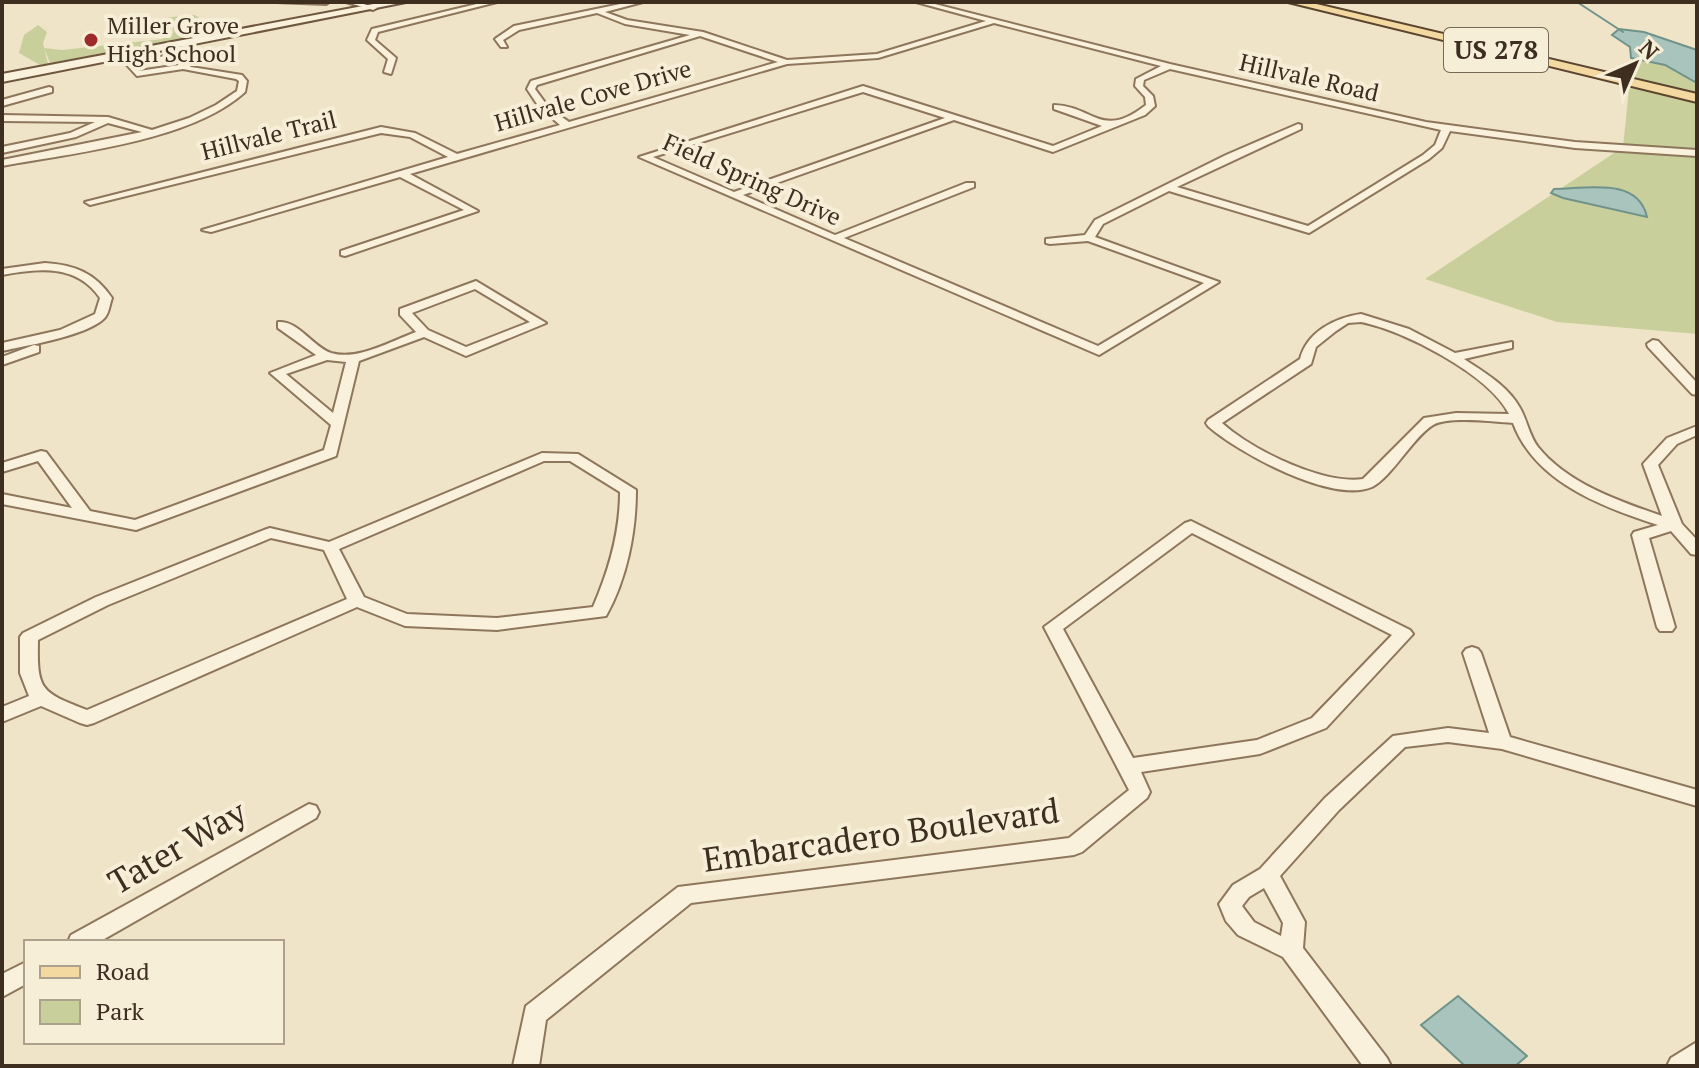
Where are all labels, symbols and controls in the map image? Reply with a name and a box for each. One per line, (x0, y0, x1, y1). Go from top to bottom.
place label: Miller Grove High School (107, 9, 239, 69)
north arrow (1595, 24, 1675, 104)
road number: US 278 (1444, 28, 1548, 72)
marker: Miller Grove High School (82, 31, 100, 49)
text: N (1633, 33, 1666, 66)
street label: Hillvale Road (1236, 45, 1382, 109)
street label: Hillvale Cove Drive (491, 52, 695, 138)
street label: Hillvale Trail (198, 103, 340, 167)
street label: Field Spring Drive (658, 126, 846, 233)
street label: Embarcadero Boulevard (700, 787, 1062, 882)
street label: Tater Way (100, 789, 255, 904)
legend (24, 940, 284, 1044)
text: Road (96, 955, 150, 987)
text: Park (96, 995, 145, 1027)

